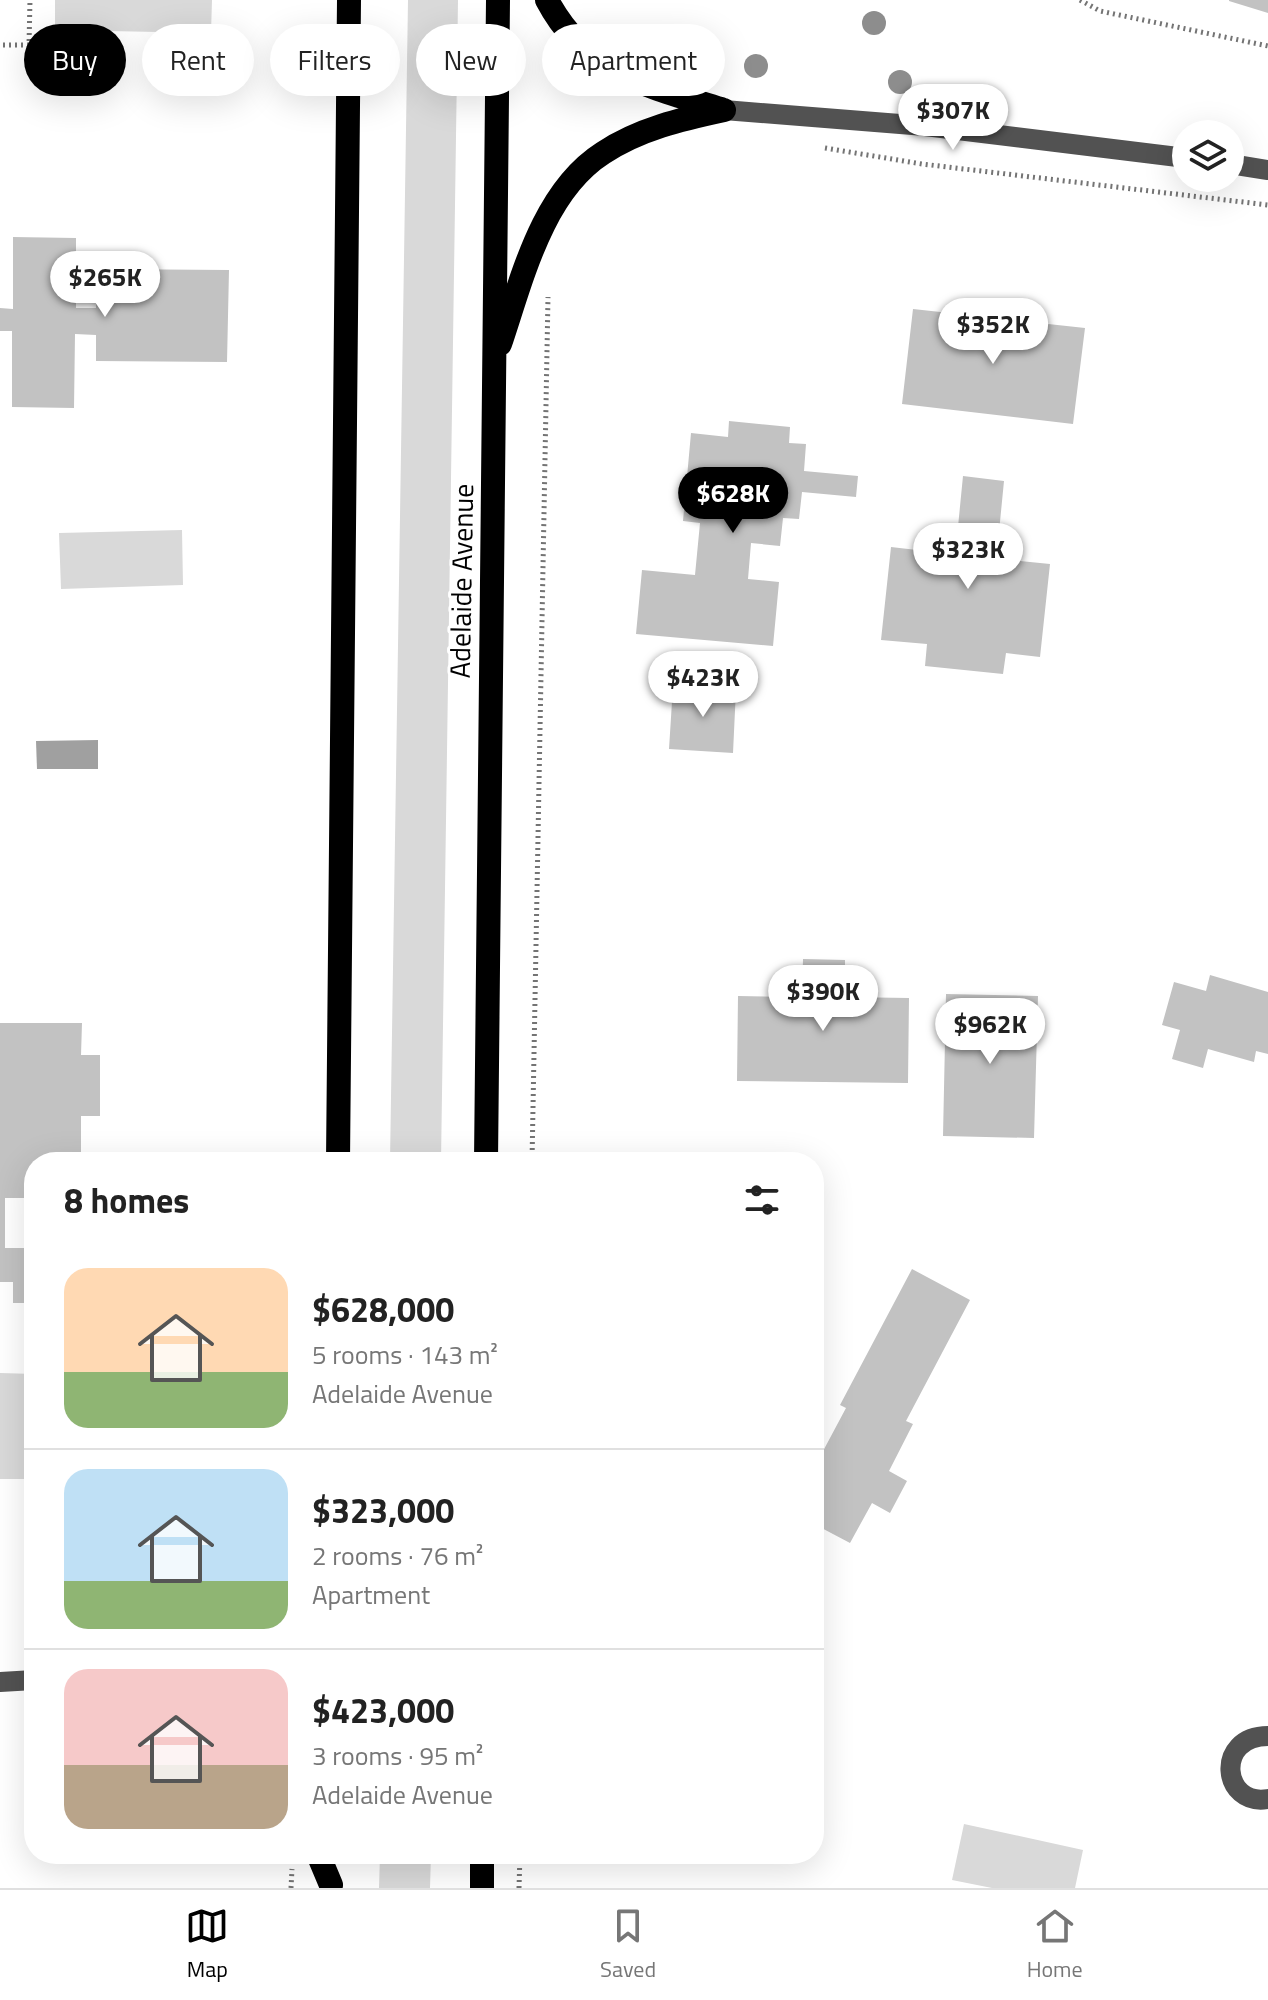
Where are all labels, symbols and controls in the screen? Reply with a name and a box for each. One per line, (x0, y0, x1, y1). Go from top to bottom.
chip: Buy (24, 24, 126, 96)
chip: Rent (142, 24, 254, 96)
chip: Filters (270, 24, 400, 96)
chip: New (416, 24, 526, 96)
chip: Apartment (542, 24, 725, 96)
pin: $307K (897, 84, 1009, 152)
text: $307K (916, 90, 990, 129)
map controls (1172, 120, 1244, 192)
button: layers (1172, 120, 1244, 192)
pin: $265K (49, 251, 161, 319)
text: $265K (68, 257, 142, 296)
pin: $352K (937, 298, 1049, 366)
text: $352K (956, 304, 1030, 343)
pin: $628K (677, 467, 789, 535)
text: $628K (696, 473, 770, 512)
street label: Adelaide Avenue (438, 483, 484, 679)
pin: $323K (912, 523, 1024, 591)
text: $323K (931, 529, 1005, 568)
pin: $423K (647, 651, 759, 719)
text: $423K (666, 657, 740, 696)
pin: $390K (767, 965, 879, 1033)
text: $390K (786, 971, 860, 1010)
pin: $962K (934, 998, 1046, 1066)
text: $962K (953, 1004, 1027, 1043)
text: 8 homes (64, 1174, 189, 1226)
icon: filters (740, 1178, 784, 1222)
text: $628,000 (312, 1283, 454, 1335)
icon: home (128, 1300, 224, 1396)
text: 5 rooms · 143 m² (312, 1335, 498, 1374)
text: Adelaide Avenue (312, 1374, 493, 1413)
text: $323,000 (312, 1484, 454, 1536)
icon: home (128, 1501, 224, 1597)
text: 2 rooms · 76 m² (312, 1536, 483, 1575)
text: Apartment (312, 1575, 430, 1614)
text: $423,000 (312, 1684, 454, 1736)
icon: home (128, 1701, 224, 1797)
text: 3 rooms · 95 m² (312, 1736, 483, 1775)
text: Adelaide Avenue (312, 1775, 493, 1814)
tab: Map (185, 1904, 229, 1986)
tab: Saved (600, 1904, 656, 1986)
tab: Home (1027, 1904, 1083, 1986)

